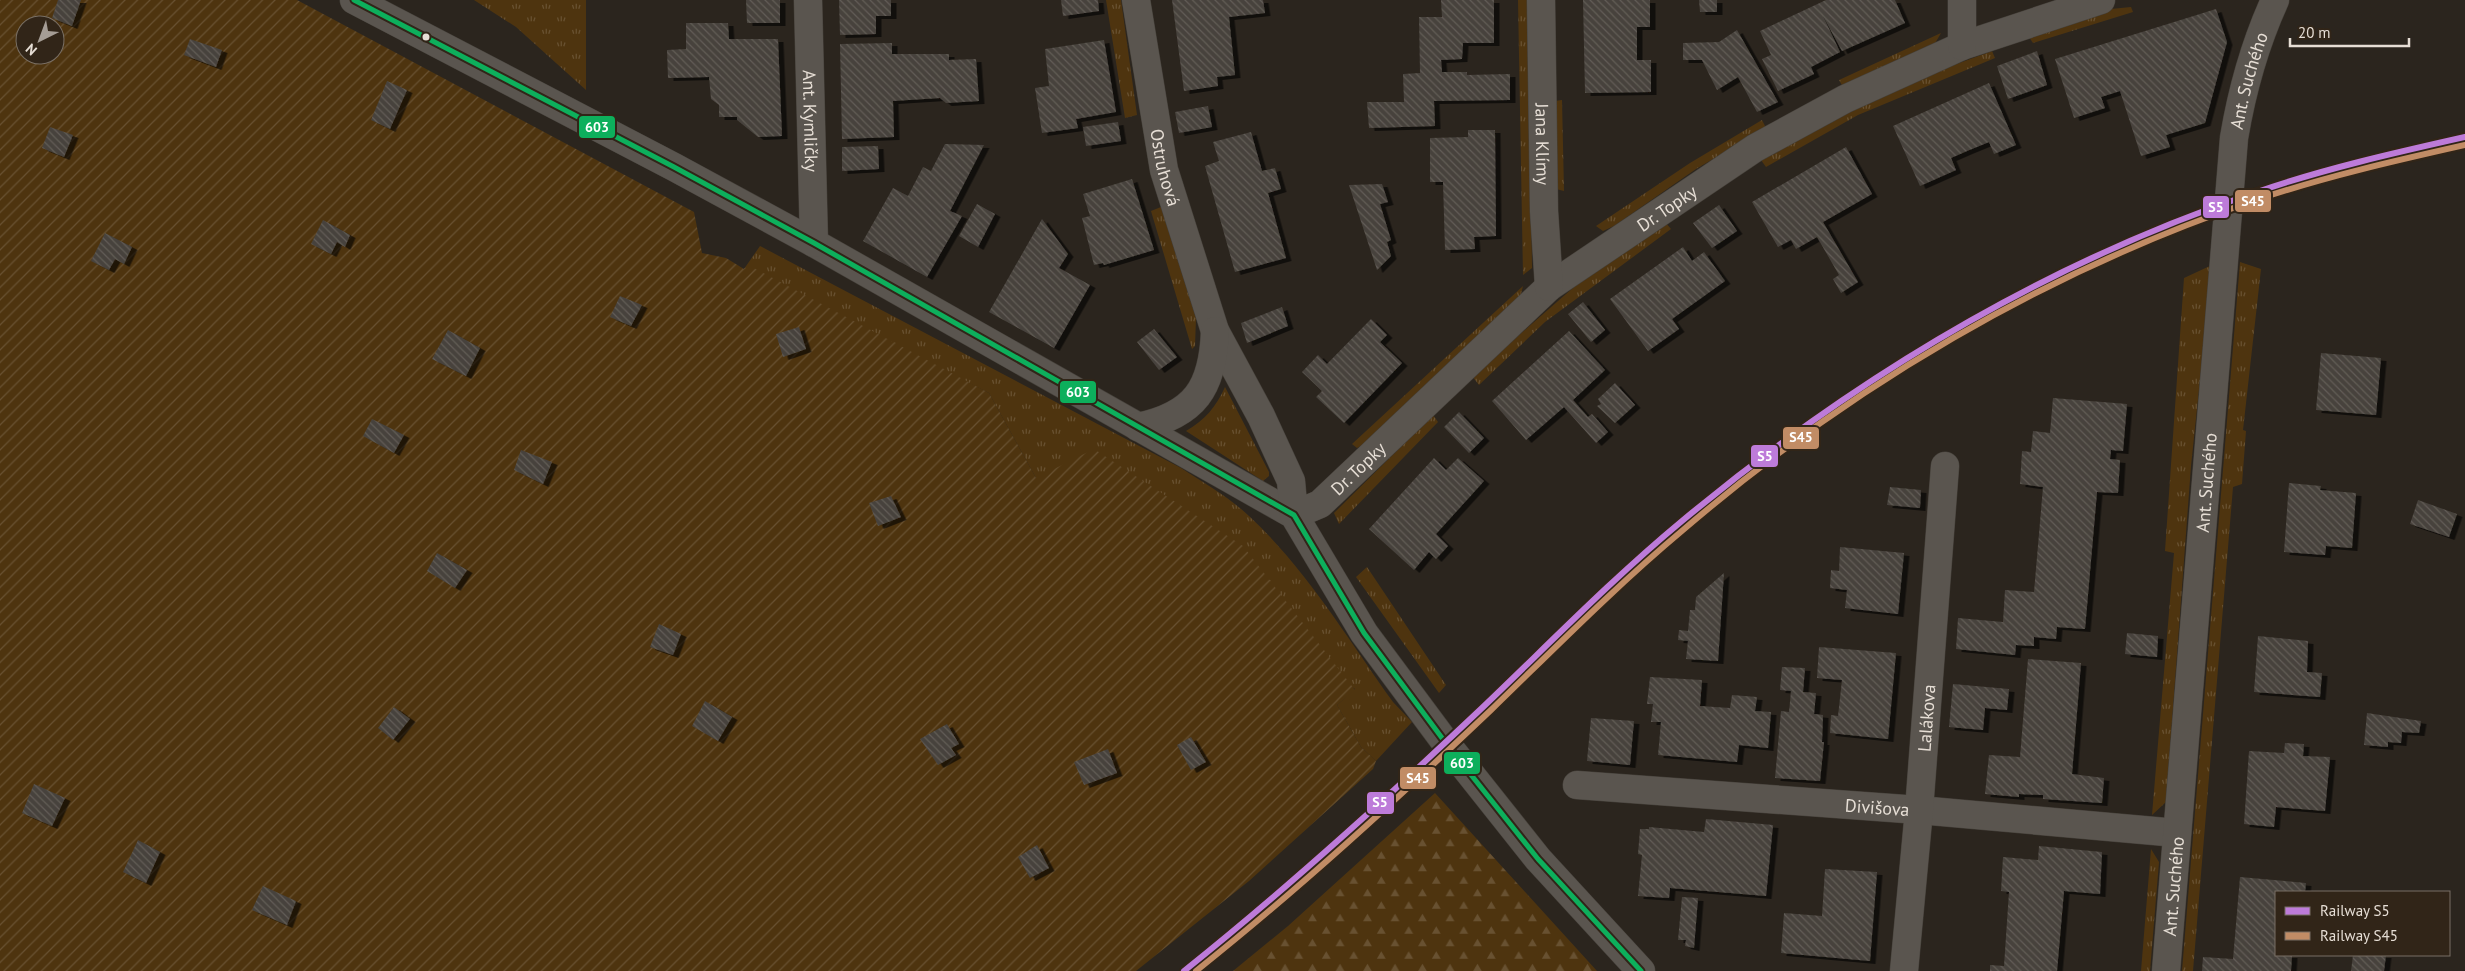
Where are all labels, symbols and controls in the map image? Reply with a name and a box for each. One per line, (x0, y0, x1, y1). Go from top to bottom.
north arrow (15, 15, 65, 65)
scale bar (2290, 15, 2409, 47)
text: 20 m (2298, 23, 2331, 42)
street label: Ant. Suchého (2224, 29, 2272, 131)
unlabelled marker (421, 32, 431, 42)
text: N (22, 40, 41, 59)
street label: Ant. Kymličky (798, 70, 824, 173)
street label: Jana Klímy (1531, 102, 1555, 186)
line badge: 603 (578, 115, 616, 139)
text: 603 (585, 118, 609, 136)
street label: Ostruhová (1146, 127, 1186, 209)
street label: Dr. Topky (1632, 179, 1701, 236)
line badge: S45 (2234, 189, 2272, 213)
text: S45 (2241, 192, 2265, 210)
line badge: S5 (2202, 195, 2230, 219)
text: S5 (2208, 198, 2224, 216)
line badge: 603 (1059, 380, 1097, 404)
text: 603 (1066, 383, 1090, 401)
line badge: S45 (1782, 426, 1820, 450)
text: S45 (1789, 428, 1813, 446)
street label: Ant. Suchého (2190, 432, 2221, 533)
street label: Dr. Topky (1325, 436, 1391, 500)
line badge: S5 (1750, 444, 1779, 468)
text: S5 (1757, 447, 1773, 465)
street label: Lalákova (1912, 683, 1940, 753)
line badge: 603 (1443, 751, 1481, 775)
text: 603 (1450, 754, 1474, 772)
line badge: S45 (1399, 766, 1437, 790)
text: S45 (1406, 769, 1430, 787)
line badge: S5 (1366, 791, 1395, 815)
text: S5 (1372, 793, 1388, 811)
street label: Divišova (1844, 793, 1910, 821)
street label: Ant. Suchého (2157, 836, 2188, 937)
legend (2275, 891, 2450, 956)
text: Railway S5 (2320, 901, 2390, 920)
text: Railway S45 (2320, 926, 2398, 945)

